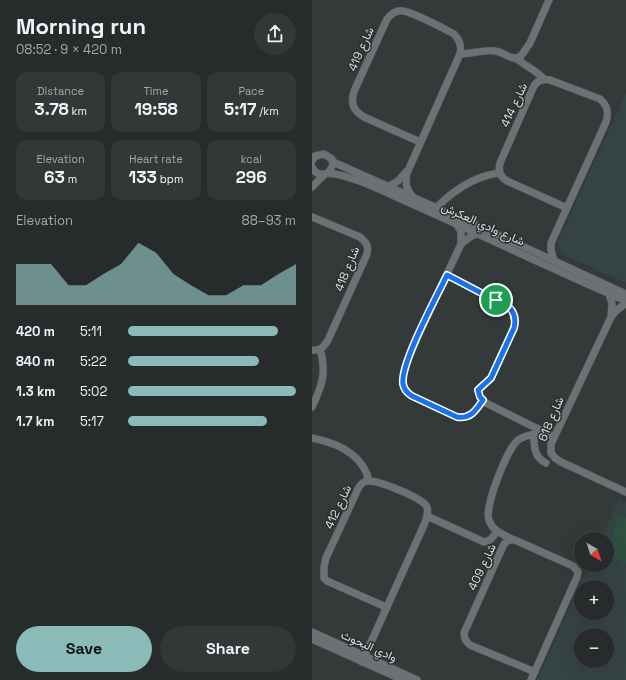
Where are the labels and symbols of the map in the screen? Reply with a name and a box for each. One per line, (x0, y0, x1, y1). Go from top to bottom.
street label: شارع 419 (344, 24, 379, 74)
street label: شارع 414 (497, 80, 532, 130)
street label: شارع وادي العكرش (438, 198, 527, 251)
street label: شارع 418 (331, 244, 364, 294)
pin (479, 283, 513, 317)
street label: شارع 618 (534, 394, 568, 444)
street label: شارع 412 (321, 482, 356, 532)
north arrow (574, 532, 614, 572)
street label: شارع 409 (464, 541, 501, 593)
street label: وادي البحوث (338, 627, 400, 667)

